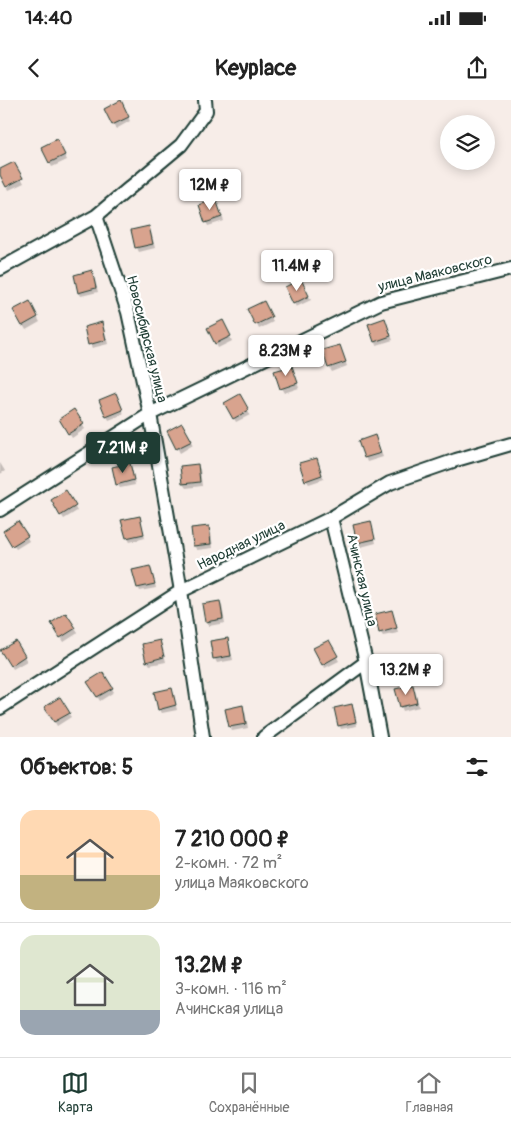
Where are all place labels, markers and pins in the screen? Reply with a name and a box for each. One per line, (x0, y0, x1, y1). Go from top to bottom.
pin: 12M ₽ (175, 168, 245, 211)
pin: 11.4M ₽ (251, 250, 343, 292)
pin: 8.23M ₽ (240, 334, 332, 377)
pin: 7.21M ₽ (77, 432, 169, 474)
pin: 13.2M ₽ (360, 654, 452, 696)

